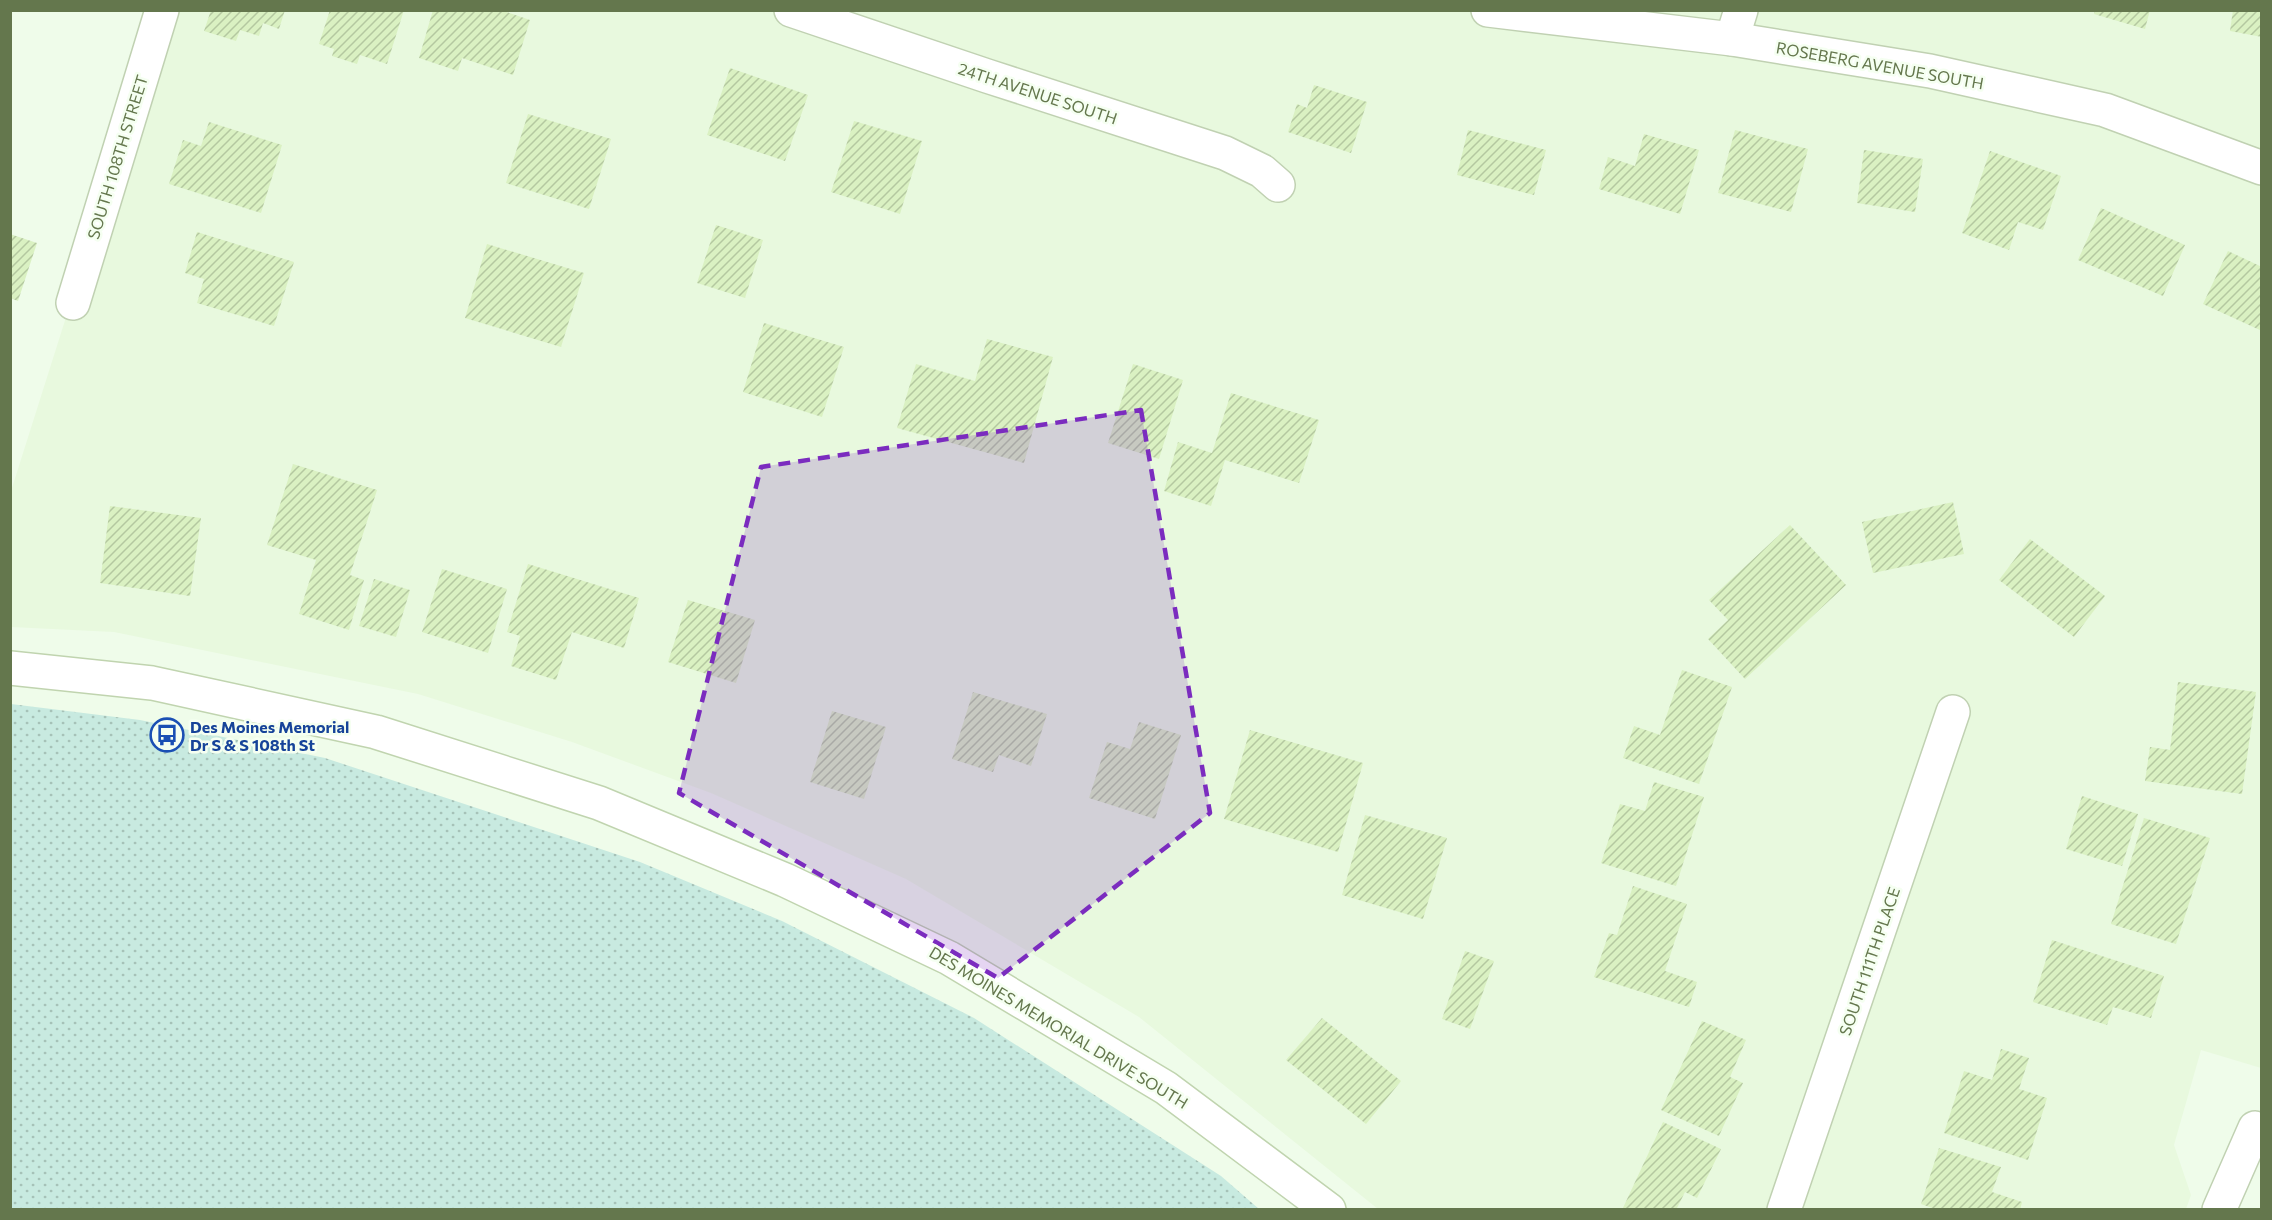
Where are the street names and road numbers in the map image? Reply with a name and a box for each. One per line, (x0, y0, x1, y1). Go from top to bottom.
street label: ROSEBERG AVENUE SOUTH (1775, 37, 1985, 93)
street label: 24TH AVENUE SOUTH (956, 58, 1120, 128)
street label: SOUTH 108TH STREET (83, 73, 151, 241)
street label: SOUTH 111TH PLACE (1835, 884, 1903, 1038)
street label: DES MOINES MEMORIAL DRIVE SOUTH (926, 942, 1192, 1112)

